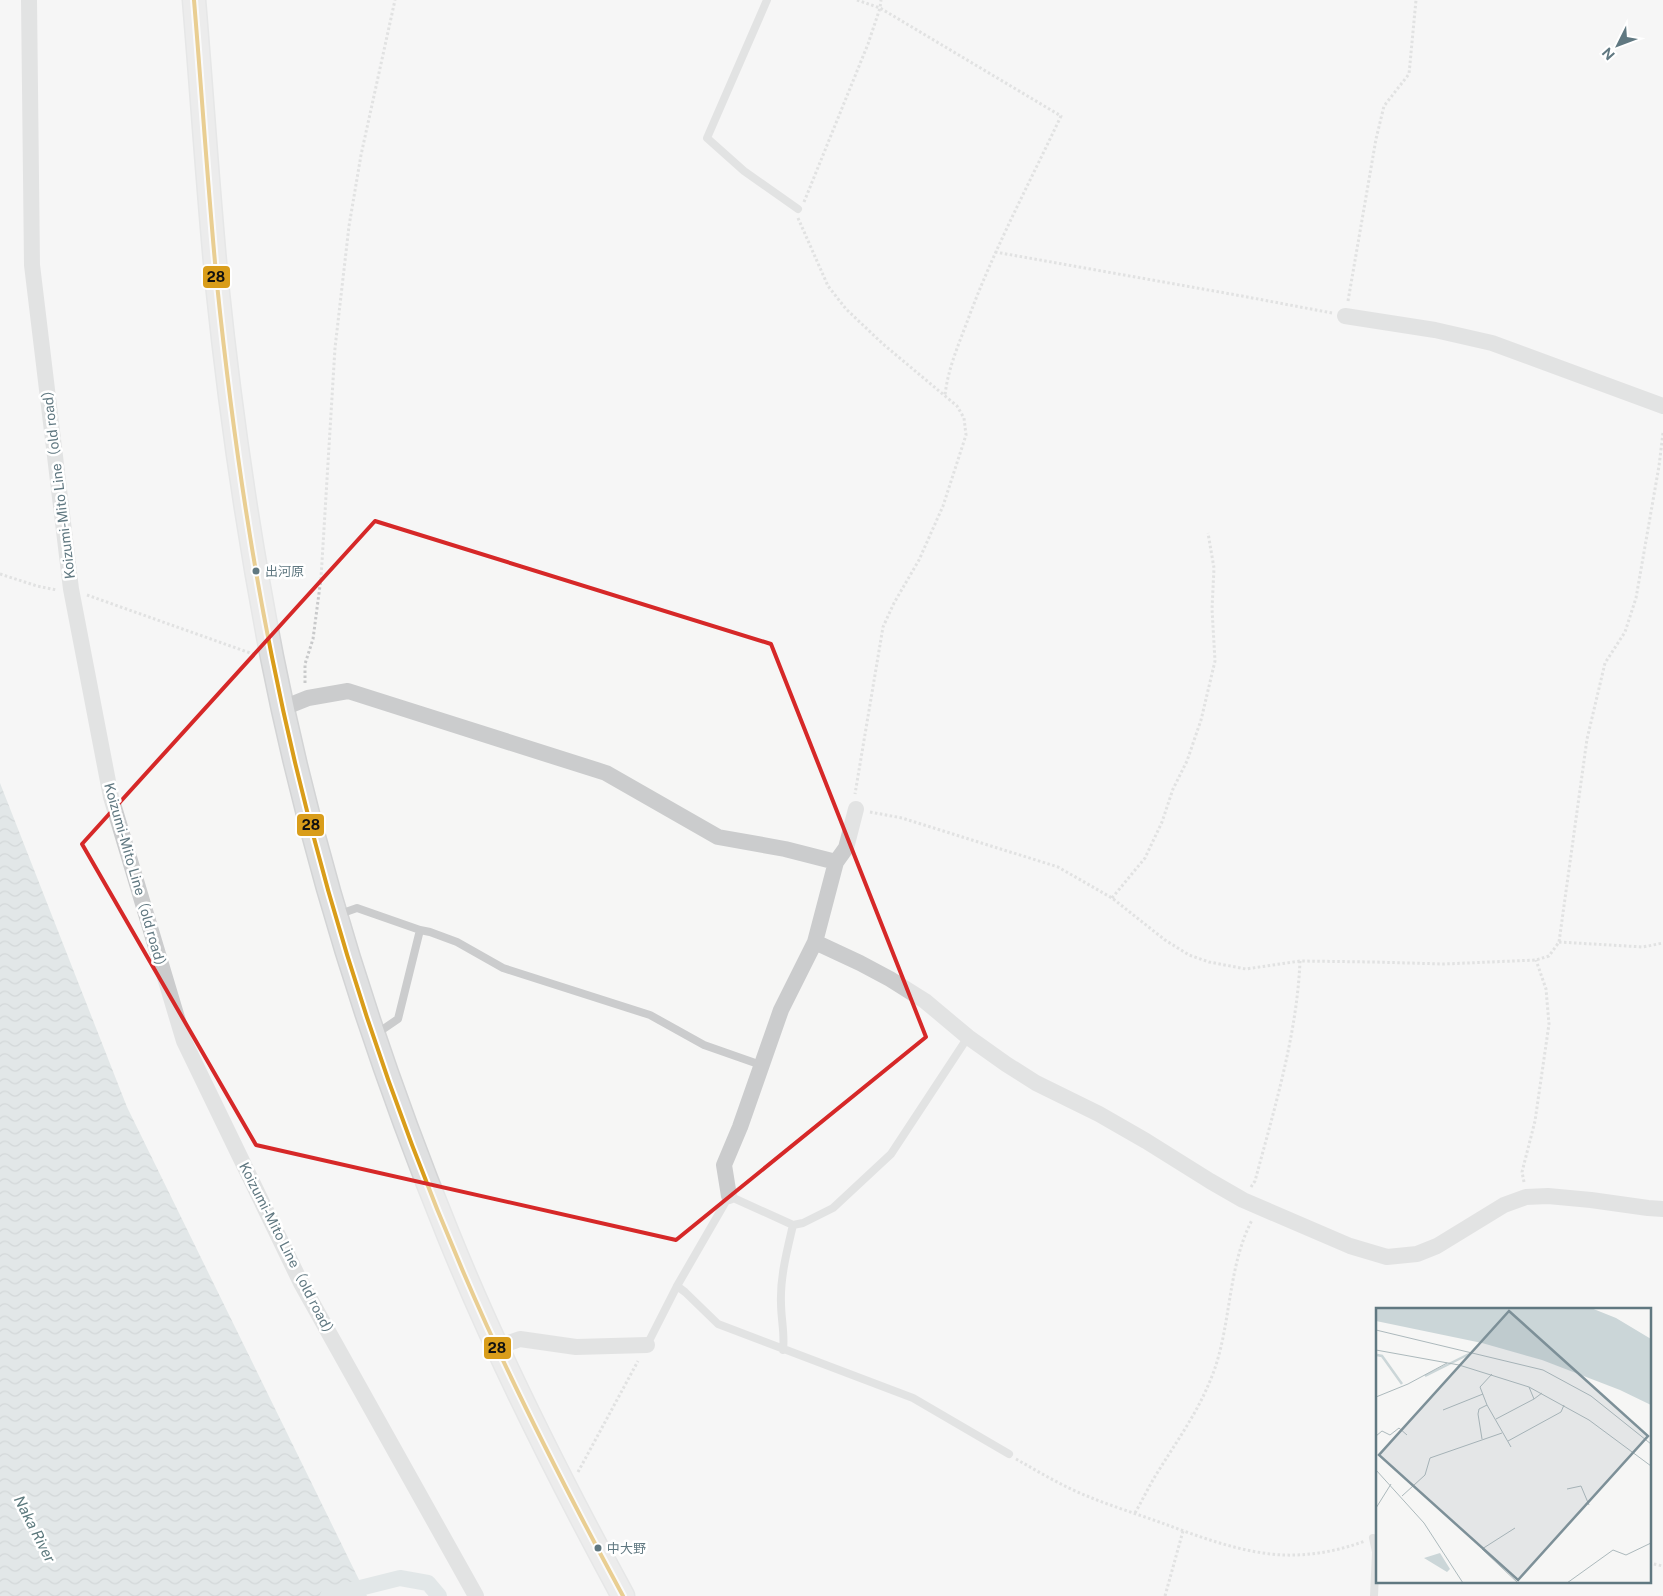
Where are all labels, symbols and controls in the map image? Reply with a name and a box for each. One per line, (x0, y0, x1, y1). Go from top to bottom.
north arrow (1593, 20, 1643, 70)
text: N (1599, 44, 1618, 63)
line badge: 28 (202, 265, 231, 289)
text: 28 (207, 269, 225, 285)
street label: Koizumi-Mito Line（old road） (38, 382, 78, 580)
place label: 出河原 (265, 564, 304, 579)
marker: 出河原 (251, 566, 261, 576)
street label: Koizumi-Mito Line（old road） (101, 781, 171, 975)
line badge: 28 (296, 813, 325, 837)
text: 28 (302, 817, 320, 833)
street label: Koizumi-Mito Line（old road） (236, 1160, 340, 1342)
inset map (1376, 1308, 1650, 1584)
line badge: 28 (483, 1336, 512, 1360)
text: 28 (488, 1340, 506, 1356)
water label: Naka River (11, 1493, 59, 1566)
place label: 中大野 (607, 1541, 646, 1556)
marker: 中大野 (593, 1543, 603, 1553)

